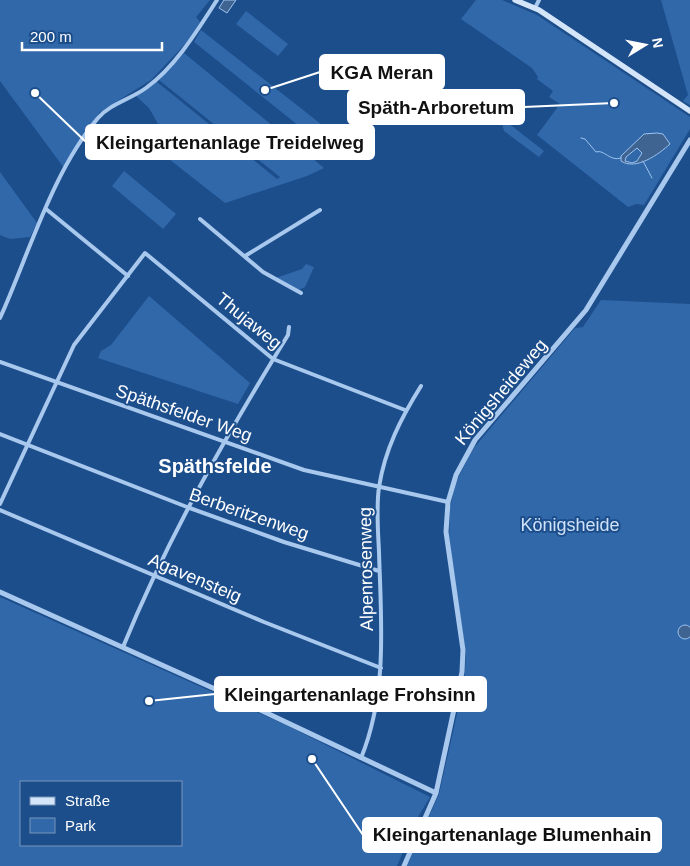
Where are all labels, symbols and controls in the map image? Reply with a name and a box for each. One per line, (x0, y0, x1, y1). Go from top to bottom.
scale bar (22, 20, 162, 52)
north arrow (620, 20, 670, 70)
text: 200 m (30, 28, 72, 45)
text: N (649, 36, 667, 49)
callout: KGA Meran (320, 55, 444, 89)
text: KGA Meran (331, 62, 433, 83)
callout: Späth-Arboretum (348, 90, 524, 124)
text: Späth-Arboretum (358, 97, 514, 118)
callout: Kleingartenanlage Treidelweg (86, 125, 374, 159)
text: Kleingartenanlage Treidelweg (96, 132, 364, 153)
street label: Thujaweg (212, 289, 286, 353)
street label: Königsheideweg (451, 335, 551, 449)
street label: Späthsfelder Weg (113, 380, 255, 446)
district label: Späthsfelde (158, 455, 272, 477)
street label: Berberitzenweg (187, 484, 311, 544)
street label: Alpenrosenweg (355, 507, 377, 631)
park label: Königsheide (520, 515, 620, 535)
street label: Agavensteig (145, 549, 245, 607)
callout: Kleingartenanlage Frohsinn (215, 677, 486, 711)
text: Kleingartenanlage Frohsinn (224, 684, 476, 705)
legend (20, 781, 182, 846)
text: Straße (65, 792, 110, 809)
text: Park (65, 817, 96, 834)
callout: Kleingartenanlage Blumenhain (363, 818, 661, 852)
text: Kleingartenanlage Blumenhain (373, 824, 651, 845)

